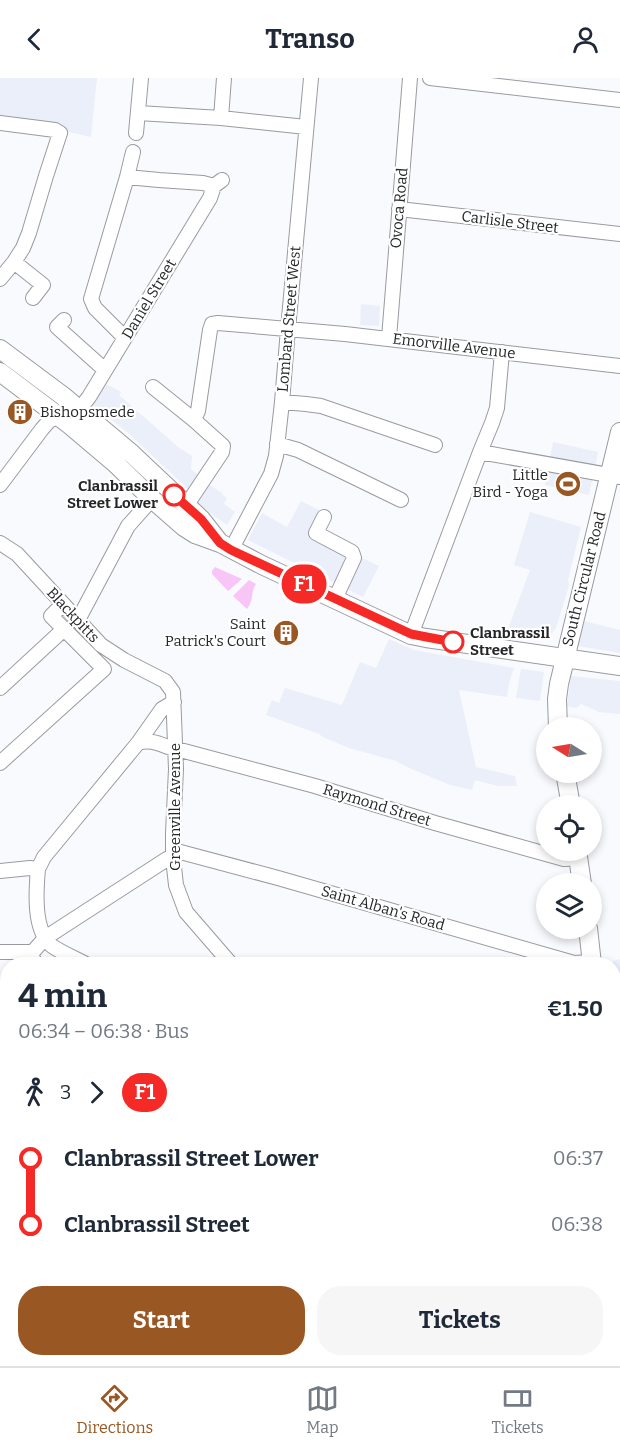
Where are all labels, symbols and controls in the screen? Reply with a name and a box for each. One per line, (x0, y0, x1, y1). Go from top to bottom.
icon: back (18, 23, 51, 56)
text: Transo (265, 23, 355, 55)
icon: person (569, 23, 602, 56)
street label: Ovoca Road (387, 167, 412, 249)
street label: Carlisle Street (460, 207, 560, 237)
street label: Lombard Street West (274, 245, 304, 393)
street label: Daniel Street (118, 255, 180, 342)
street label: Emorville Avenue (392, 330, 516, 362)
building icon: Bishopsmede (5, 397, 35, 427)
place label: Bishopsmede (40, 403, 135, 421)
place label: Little Bird - Yoga (473, 466, 548, 501)
sports icon: Little Bird - Yoga (553, 469, 583, 499)
place label: Clanbrassil Street Lower (67, 477, 158, 512)
marker: Clanbrassil Street Lower (163, 484, 185, 506)
street label: South Circular Road (559, 510, 609, 648)
line badge: F1 (277, 564, 331, 604)
text: F1 (294, 571, 314, 597)
street label: Blackpitts (43, 584, 103, 646)
place label: Saint Patrick's Court (165, 615, 267, 650)
building icon: Saint Patrick's Court (271, 618, 301, 648)
place label: Clanbrassil Street (470, 624, 550, 659)
marker: Clanbrassil Street (442, 631, 464, 653)
north arrow (536, 717, 602, 783)
map controls (536, 717, 602, 939)
street label: Greenville Avenue (166, 743, 184, 871)
street label: Raymond Street (321, 780, 434, 830)
button: locate (536, 795, 602, 861)
button: layers (536, 873, 602, 939)
street label: Saint Alban's Road (319, 882, 447, 934)
text: 4 min (18, 976, 107, 1016)
text: €1.50 (547, 995, 603, 1022)
text: 06:34 – 06:38 · Bus (18, 1019, 189, 1043)
icon: walk (18, 1076, 51, 1109)
icon: forward (80, 1076, 113, 1109)
text: F1 (134, 1079, 155, 1105)
text: 3 (60, 1080, 71, 1104)
text: Clanbrassil Street Lower (64, 1145, 319, 1172)
text: 06:37 (553, 1146, 603, 1170)
text: Clanbrassil Street (64, 1211, 250, 1238)
text: 06:38 (551, 1212, 603, 1236)
button: Start (18, 1286, 305, 1355)
button: Tickets (317, 1286, 603, 1355)
tab: Directions (76, 1382, 153, 1437)
tab: Map (306, 1382, 339, 1437)
tab: Tickets (491, 1382, 544, 1437)

